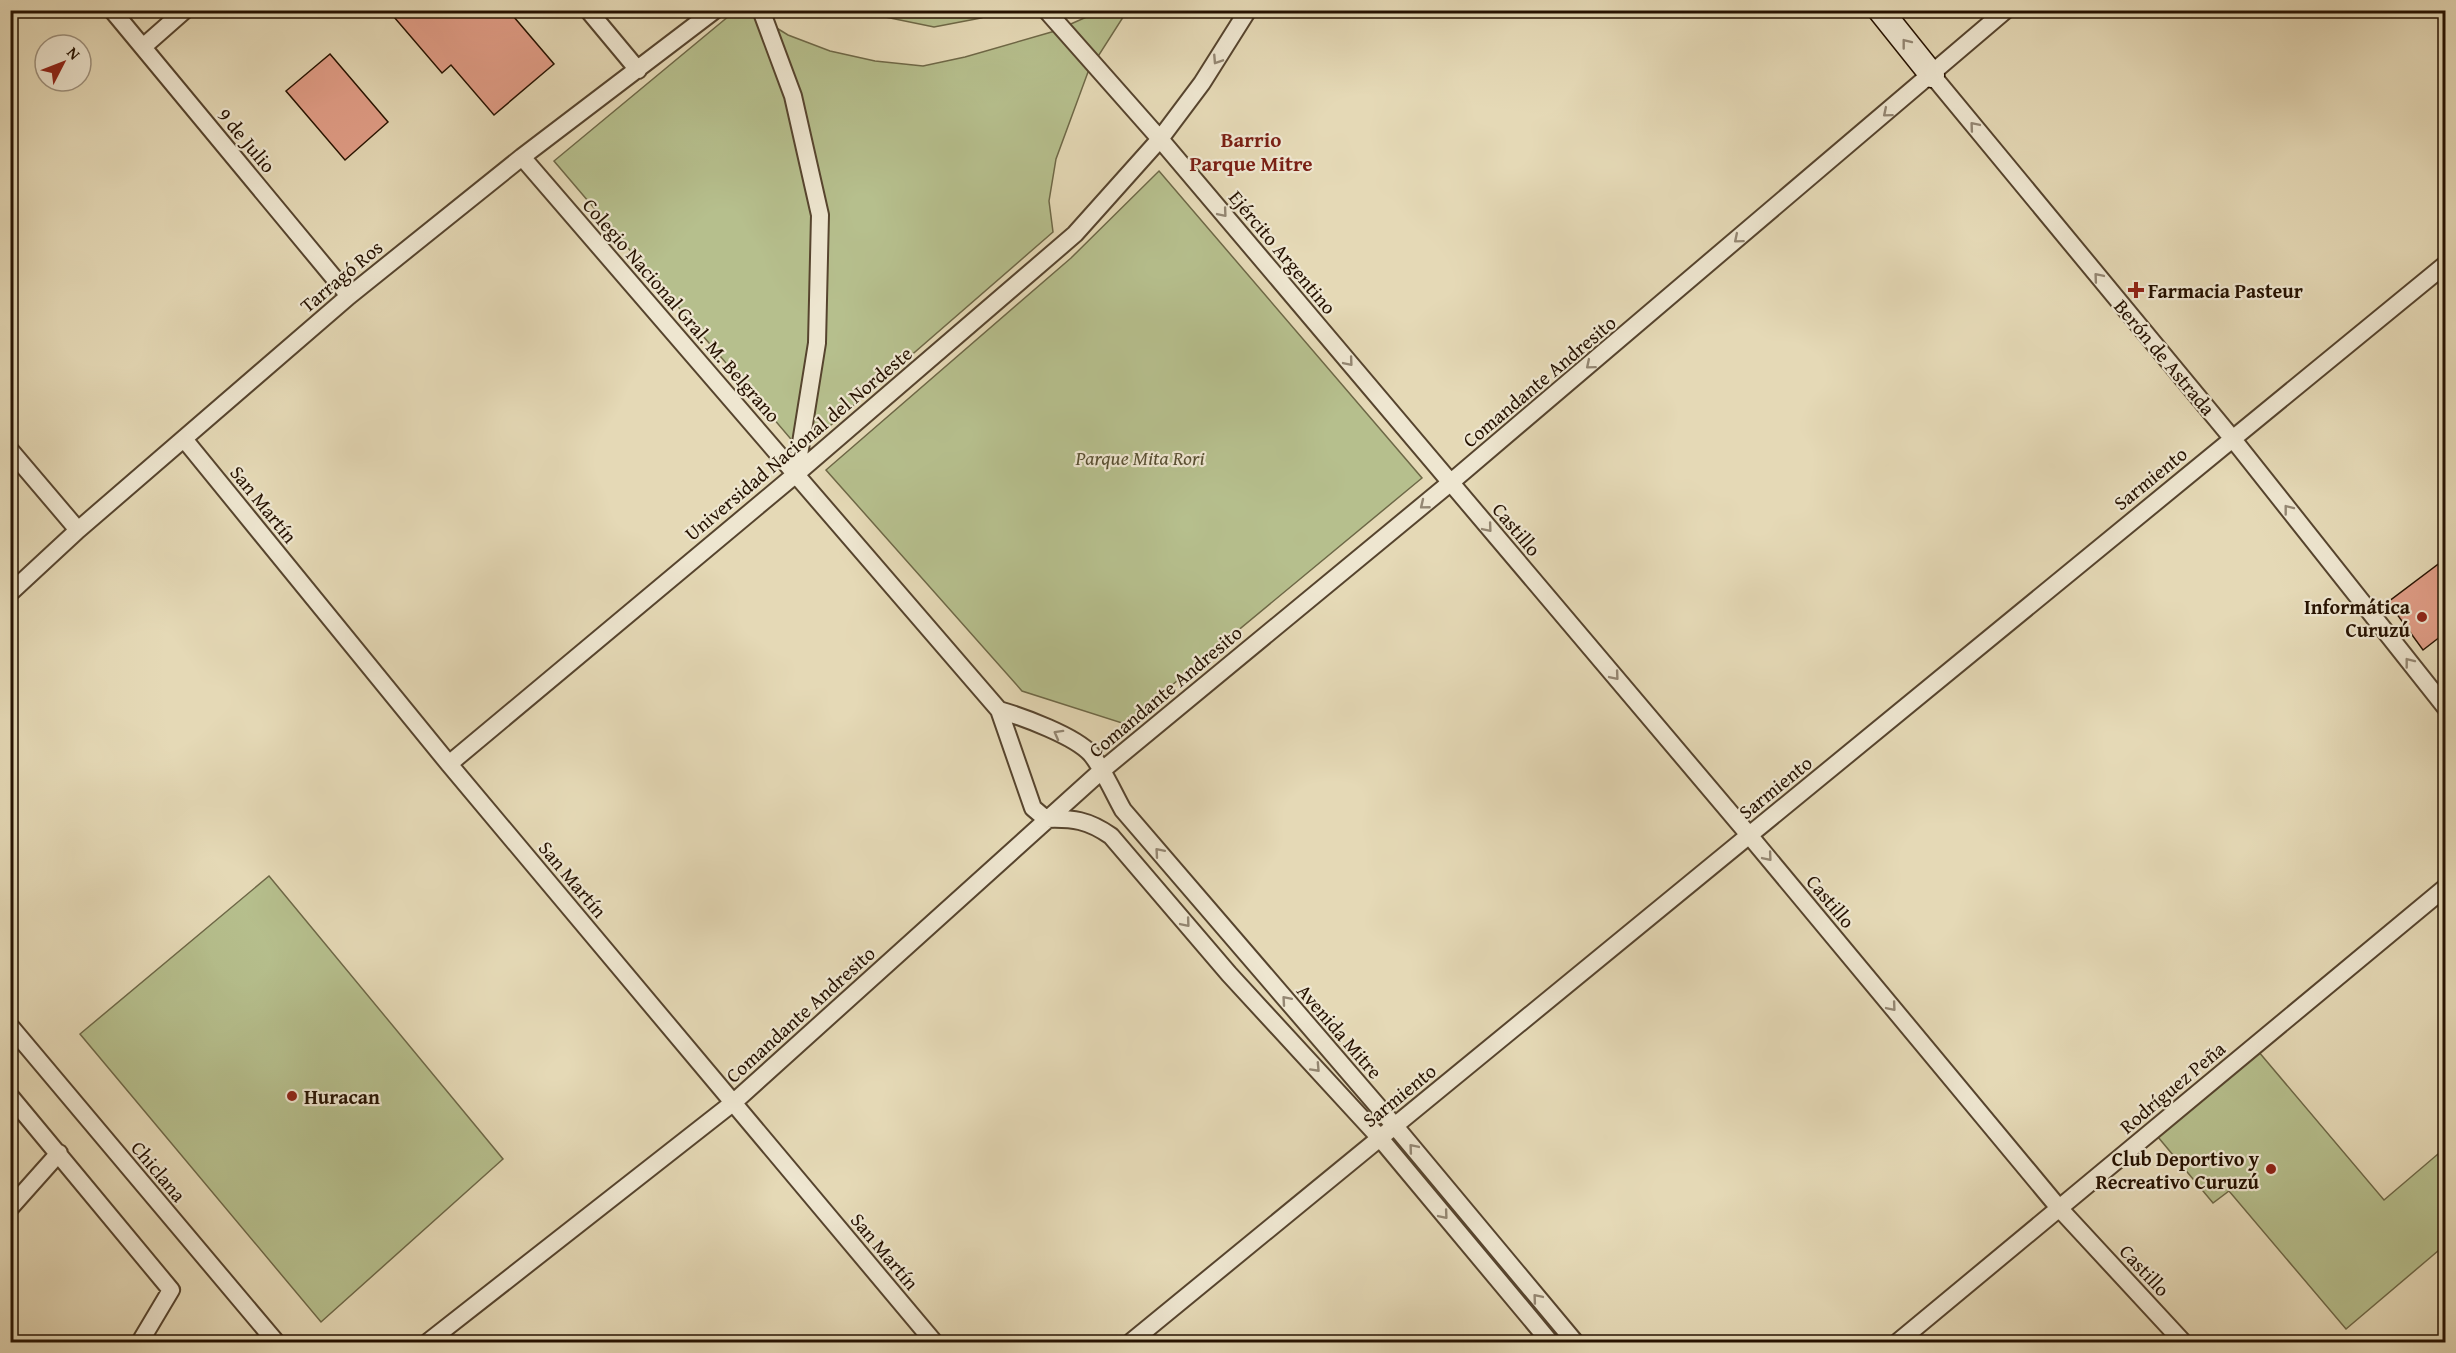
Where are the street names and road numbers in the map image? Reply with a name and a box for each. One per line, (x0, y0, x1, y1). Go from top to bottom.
street label: 9 de Julio (211, 101, 283, 179)
street label: Ejército Argentino (1222, 184, 1344, 320)
street label: Colegio Nacional Gral. M. Belgrano (576, 191, 788, 429)
street label: Tarragó Ros (293, 233, 389, 319)
street label: Berón de Astrada (2108, 293, 2223, 422)
street label: Comandante Andresito (1456, 308, 1622, 454)
street label: Universidad Nacional del Nordeste (678, 339, 918, 547)
street label: Sarmiento (2107, 439, 2193, 517)
street label: San Martín (224, 459, 304, 549)
street label: Castillo (1486, 496, 1548, 562)
street label: Comandante Andresito (1082, 618, 1248, 764)
street label: Sarmiento (1732, 748, 1818, 826)
street label: San Martín (532, 834, 614, 924)
street label: Castillo (1800, 868, 1862, 934)
street label: Comandante Andresito (719, 939, 881, 1089)
street label: Avenida Mitre (1290, 977, 1390, 1085)
street label: Rodríguez Peña (2113, 1034, 2232, 1140)
street label: Sarmiento (1356, 1056, 1442, 1134)
street label: Chiclana (125, 1134, 194, 1208)
street label: San Martín (844, 1206, 926, 1296)
street label: Castillo (2113, 1237, 2177, 1303)

